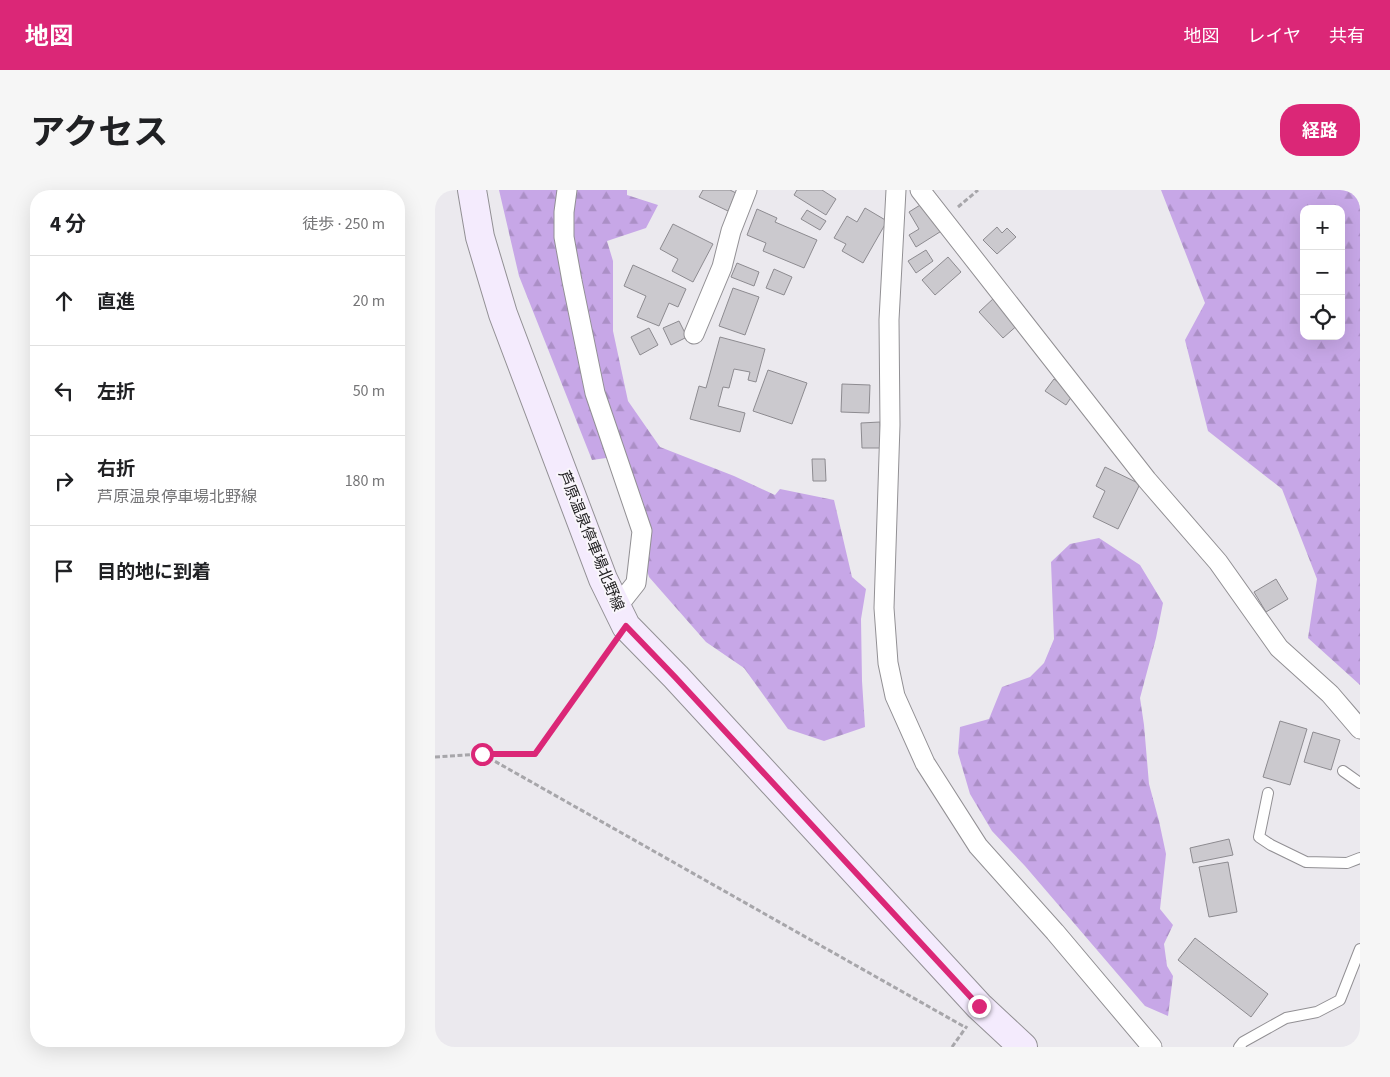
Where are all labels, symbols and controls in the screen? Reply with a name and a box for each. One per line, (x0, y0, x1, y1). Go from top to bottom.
text: 地図 (25, 19, 73, 54)
text: 地図 (1184, 24, 1220, 49)
text: レイヤ (1248, 24, 1301, 49)
text: 共有 (1329, 24, 1365, 49)
button: 経路 (1280, 104, 1360, 156)
text: アクセス (30, 108, 168, 158)
map controls (1300, 205, 1345, 340)
button: + (1300, 205, 1345, 250)
text: 4 分 (50, 209, 86, 239)
text: 徒歩 · 250 m (302, 213, 385, 235)
button: − (1300, 250, 1345, 295)
icon: ahead (50, 287, 78, 315)
text: 直進 (97, 289, 135, 316)
text: 20 m (353, 290, 385, 312)
button: locate (1300, 295, 1345, 340)
icon: left (50, 377, 78, 405)
text: 左折 (97, 379, 135, 406)
text: 50 m (353, 380, 385, 402)
text: 右折 (97, 456, 135, 483)
icon: right (50, 467, 78, 495)
street label: 芦原温泉停車場北野線 (553, 468, 629, 614)
text: 180 m (345, 470, 385, 492)
text: 芦原温泉停車場北野線 (97, 486, 257, 508)
icon: arrive (50, 557, 78, 585)
text: 目的地に到着 (97, 559, 211, 586)
route start (471, 743, 494, 766)
route end (968, 995, 991, 1018)

